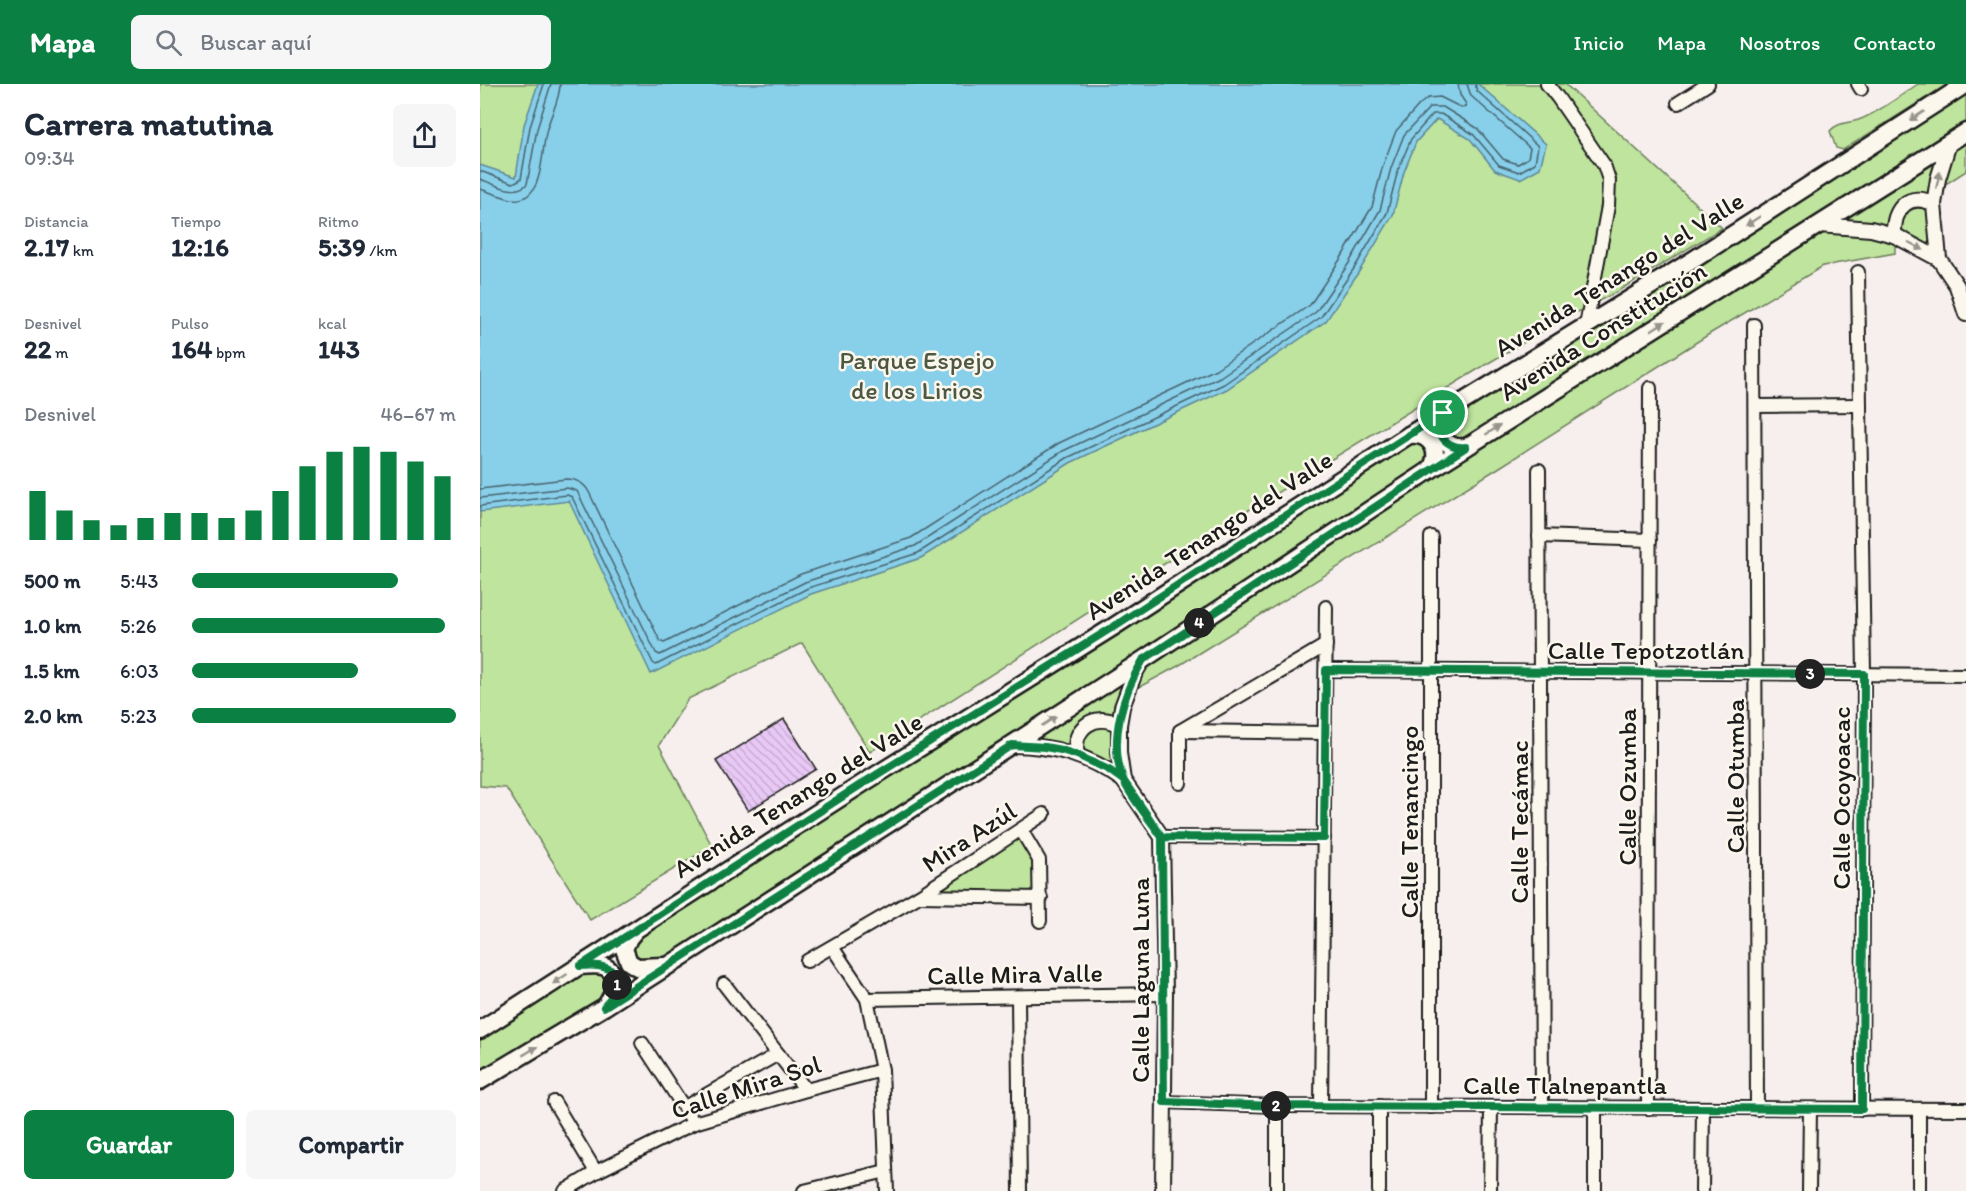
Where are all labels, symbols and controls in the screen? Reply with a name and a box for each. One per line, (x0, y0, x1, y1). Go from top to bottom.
search box (131, 15, 551, 69)
text: Mapa (30, 25, 95, 59)
icon: search (152, 26, 185, 59)
text: Buscar aquí (200, 29, 311, 56)
text: Inicio (1574, 30, 1624, 55)
text: Mapa (1657, 30, 1706, 55)
text: Nosotros (1739, 30, 1820, 55)
text: Contacto (1853, 30, 1936, 55)
text: Carrera matutina (24, 104, 273, 143)
button: share (393, 104, 456, 167)
one-way arrow (1909, 110, 1925, 121)
text: 09:34 (24, 146, 75, 170)
one-way arrow (1934, 171, 1944, 189)
street label: Avenida Tenango del Valle (1488, 184, 1750, 364)
text: Distancia (24, 212, 89, 231)
text: Tiempo (171, 212, 221, 231)
text: Ritmo (318, 212, 359, 231)
one-way arrow (1745, 216, 1761, 227)
text: 2.17 (24, 231, 69, 263)
text: 12:16 (171, 231, 229, 263)
text: 5:39 (318, 231, 366, 263)
text: km (69, 241, 94, 260)
text: /km (366, 241, 397, 260)
one-way arrow (1907, 241, 1924, 251)
street label: Avenida Constitución (1494, 254, 1713, 408)
text: Desnivel (24, 314, 82, 333)
text: Pulso (171, 314, 209, 333)
text: kcal (318, 314, 346, 333)
one-way arrow (1650, 321, 1667, 332)
text: 22 (24, 333, 51, 365)
text: 164 (171, 333, 212, 365)
text: 143 (318, 333, 360, 365)
text: m (51, 343, 68, 362)
text: bpm (212, 343, 246, 362)
park label: Parque Espejo de los Lirios (839, 344, 995, 406)
pin (1417, 387, 1468, 438)
icon: arrive (1426, 396, 1459, 429)
text: Desnivel (24, 402, 96, 426)
text: 46–67 m (380, 402, 456, 426)
one-way arrow (1485, 425, 1502, 436)
street label: Avenida Tenango del Valle (1079, 443, 1339, 627)
text: 500 m (24, 569, 80, 593)
text: 5:43 (120, 569, 158, 593)
pin: 4 (1184, 608, 1214, 638)
text: 4 (1194, 613, 1204, 632)
text: 1.0 km (24, 614, 81, 638)
text: 5:26 (120, 614, 157, 638)
street label: Calle Tepotzotlán (1548, 634, 1744, 666)
text: 1.5 km (24, 659, 80, 683)
text: 6:03 (120, 659, 159, 683)
pin: 3 (1795, 659, 1825, 689)
text: 3 (1806, 664, 1814, 683)
street label: Calle Otumba (1719, 698, 1751, 854)
text: 2.0 km (24, 704, 83, 728)
text: 5:23 (120, 704, 157, 728)
street label: Avenida Tenango del Valle (667, 705, 929, 885)
street label: Calle Ocoyoacac (1825, 706, 1857, 890)
street label: Calle Ozumba (1611, 708, 1643, 866)
one-way arrow (1041, 716, 1057, 727)
street label: Calle Tenancingo (1393, 725, 1425, 919)
street label: Calle Tecámac (1503, 740, 1535, 904)
street label: Mira Azúl (916, 795, 1022, 879)
street label: Calle Laguna Luna (1124, 877, 1156, 1083)
street label: Calle Mira Valle (927, 956, 1103, 992)
pin: 1 (602, 970, 632, 1000)
one-way arrow (553, 973, 569, 985)
text: 1 (613, 975, 621, 994)
one-way arrow (522, 1046, 539, 1056)
street label: Calle Mira Sol (667, 1048, 825, 1126)
street label: Calle Tlalnepantla (1463, 1069, 1668, 1101)
pin: 2 (1261, 1091, 1291, 1121)
text: 2 (1272, 1096, 1280, 1115)
button: Guardar (24, 1110, 234, 1179)
button: Compartir (246, 1110, 456, 1179)

